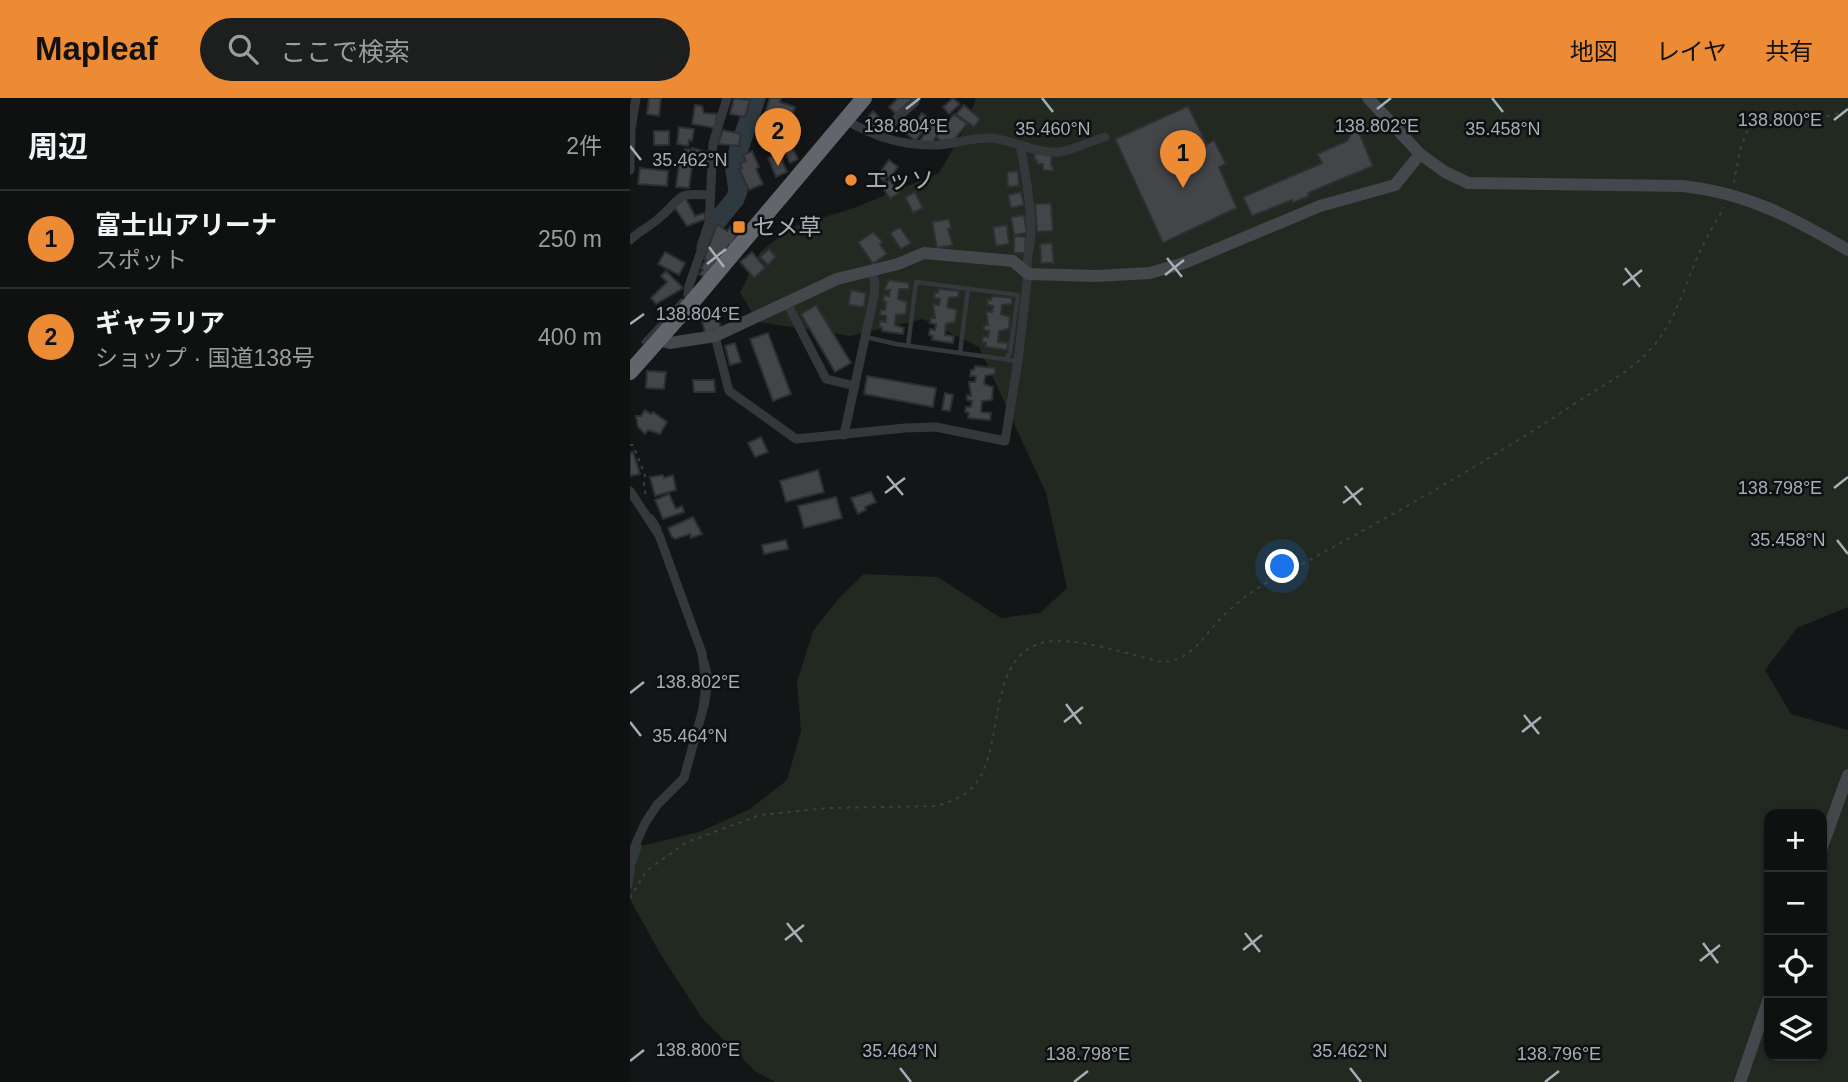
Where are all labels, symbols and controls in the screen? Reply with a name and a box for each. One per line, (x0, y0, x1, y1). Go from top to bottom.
search box (200, 18, 690, 81)
text: Mapleaf (35, 30, 158, 67)
icon: search (224, 30, 262, 68)
text: ここで検索 (280, 37, 410, 67)
text: 地図 (1570, 38, 1618, 65)
text: レイヤ (1656, 38, 1727, 65)
text: 共有 (1765, 38, 1813, 65)
pin: 2 (755, 108, 801, 166)
text: 138.800°E (1738, 110, 1822, 130)
text: 138.804°E (864, 116, 948, 136)
text: 138.802°E (1335, 116, 1419, 136)
text: 35.460°N (1015, 119, 1091, 139)
text: 35.458°N (1465, 119, 1541, 139)
text: 周辺 (28, 130, 88, 163)
pin: 1 (1160, 130, 1206, 188)
text: 2件 (566, 133, 602, 159)
text: 35.462°N (652, 150, 728, 170)
place label: エッソ (865, 167, 934, 193)
marker: エッソ (843, 172, 859, 188)
text: 富士山アリーナ (95, 210, 277, 240)
place label: セメ草 (753, 214, 822, 240)
marker: セメ草 (731, 219, 747, 235)
text: 1 (45, 226, 57, 252)
text: 250 m (538, 226, 602, 252)
text: スポット (95, 247, 187, 273)
text: 138.804°E (656, 304, 740, 324)
text: ギャラリア (95, 308, 225, 338)
text: 2 (45, 324, 57, 350)
text: 400 m (538, 324, 602, 350)
text: ショップ · 国道138号 (95, 345, 315, 371)
text: 138.798°E (1738, 478, 1822, 498)
text: 35.458°N (1750, 530, 1826, 550)
your location (1265, 549, 1299, 583)
text: 138.802°E (656, 672, 740, 692)
text: 35.464°N (652, 726, 728, 746)
map controls (1764, 809, 1827, 1061)
button: + (1764, 809, 1827, 872)
button: − (1764, 872, 1827, 935)
button: locate (1764, 935, 1827, 998)
button: layers (1764, 998, 1827, 1061)
text: 138.800°E (656, 1040, 740, 1060)
text: 35.464°N (862, 1041, 938, 1061)
text: 35.462°N (1312, 1041, 1388, 1061)
text: 138.798°E (1046, 1044, 1130, 1064)
text: 138.796°E (1517, 1044, 1601, 1064)

